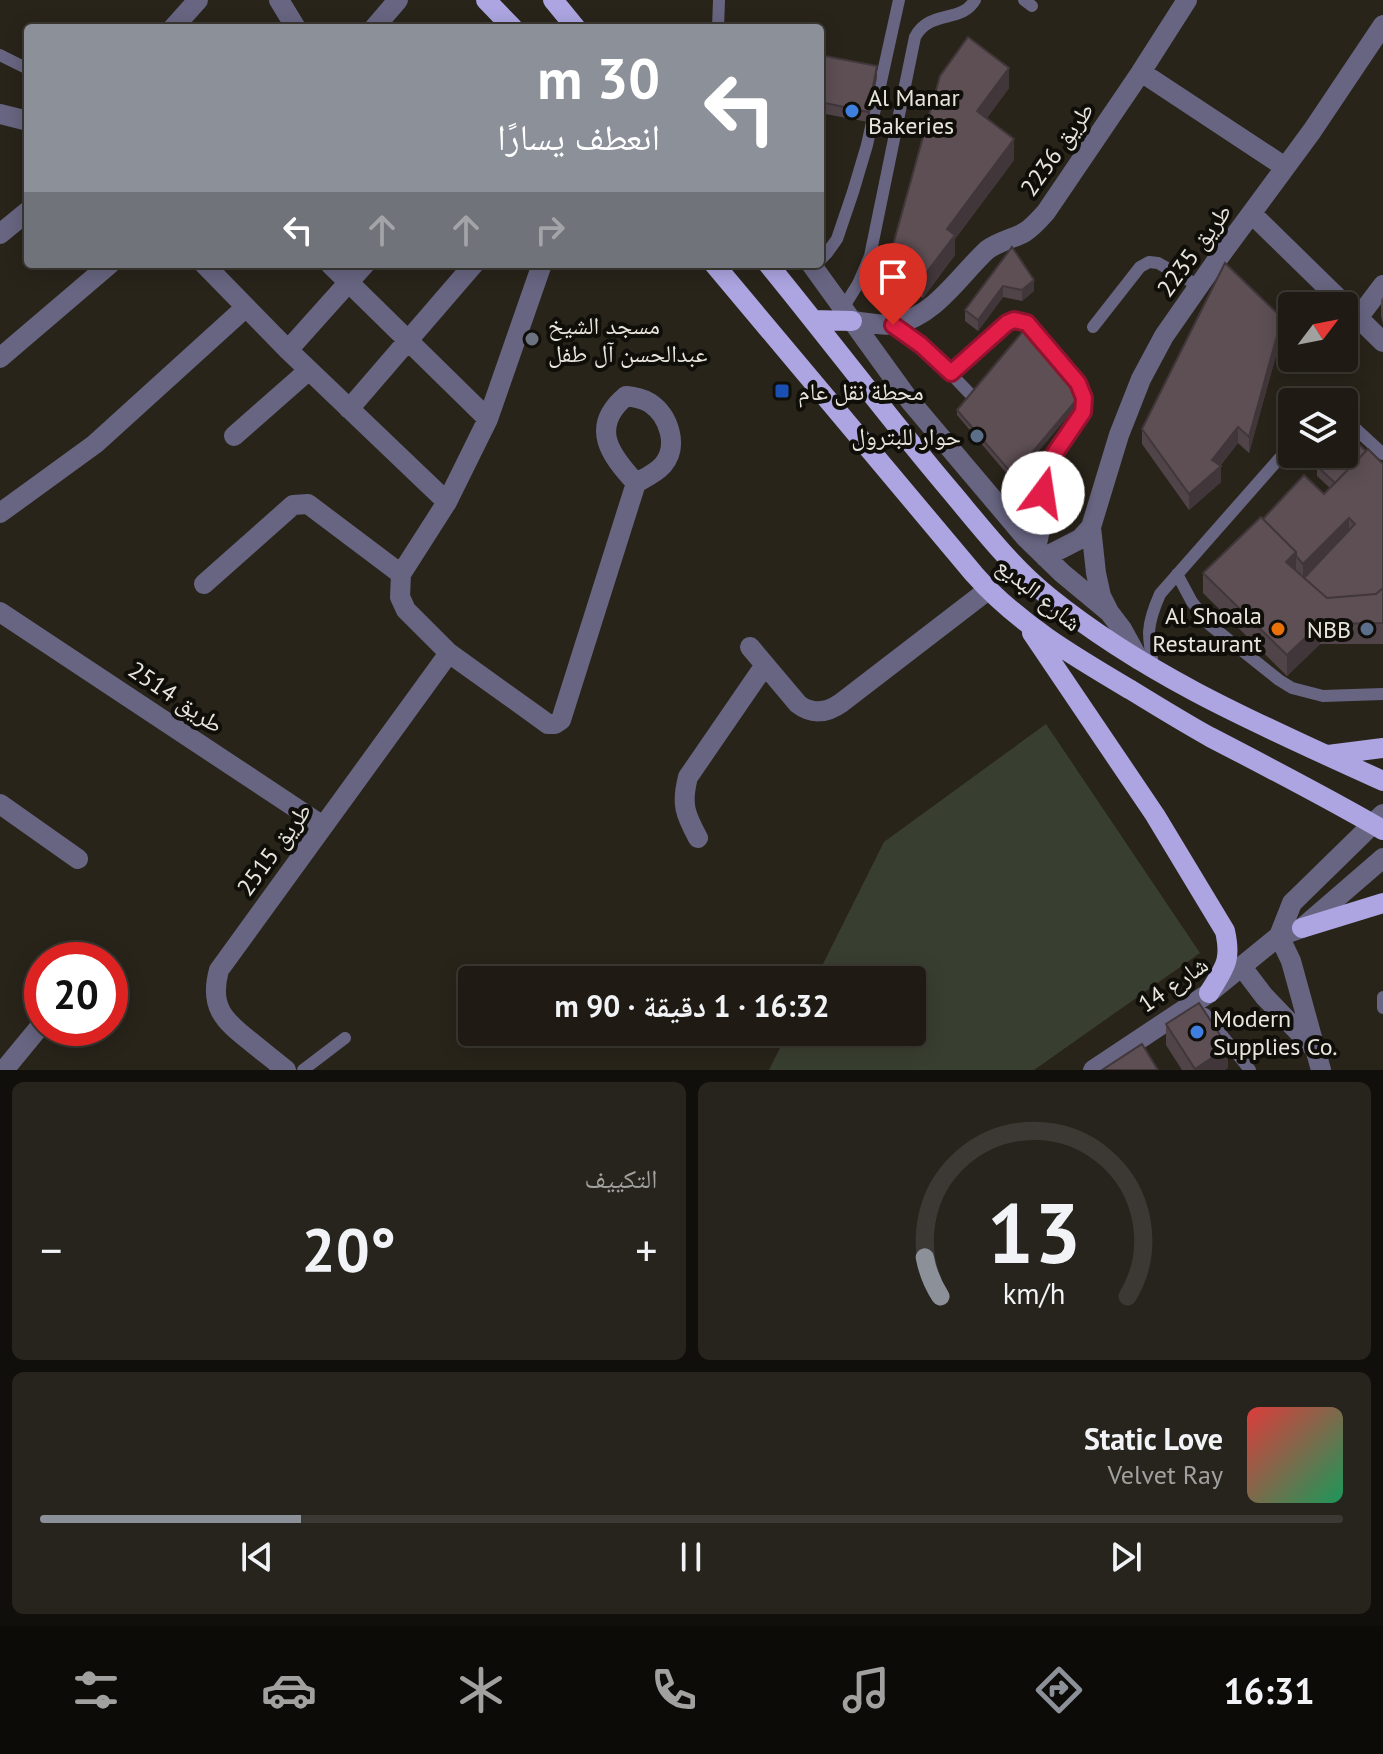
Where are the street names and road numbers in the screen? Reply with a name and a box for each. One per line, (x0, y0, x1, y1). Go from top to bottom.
street label: طريق 2236 (1013, 96, 1101, 202)
street label: طريق 2235 (1150, 197, 1238, 303)
street label: شارع البديع (990, 550, 1088, 638)
street label: طريق 2514 (123, 654, 229, 740)
street label: طريق 2515 (230, 796, 318, 902)
street label: شارع 14 (1132, 949, 1214, 1019)

